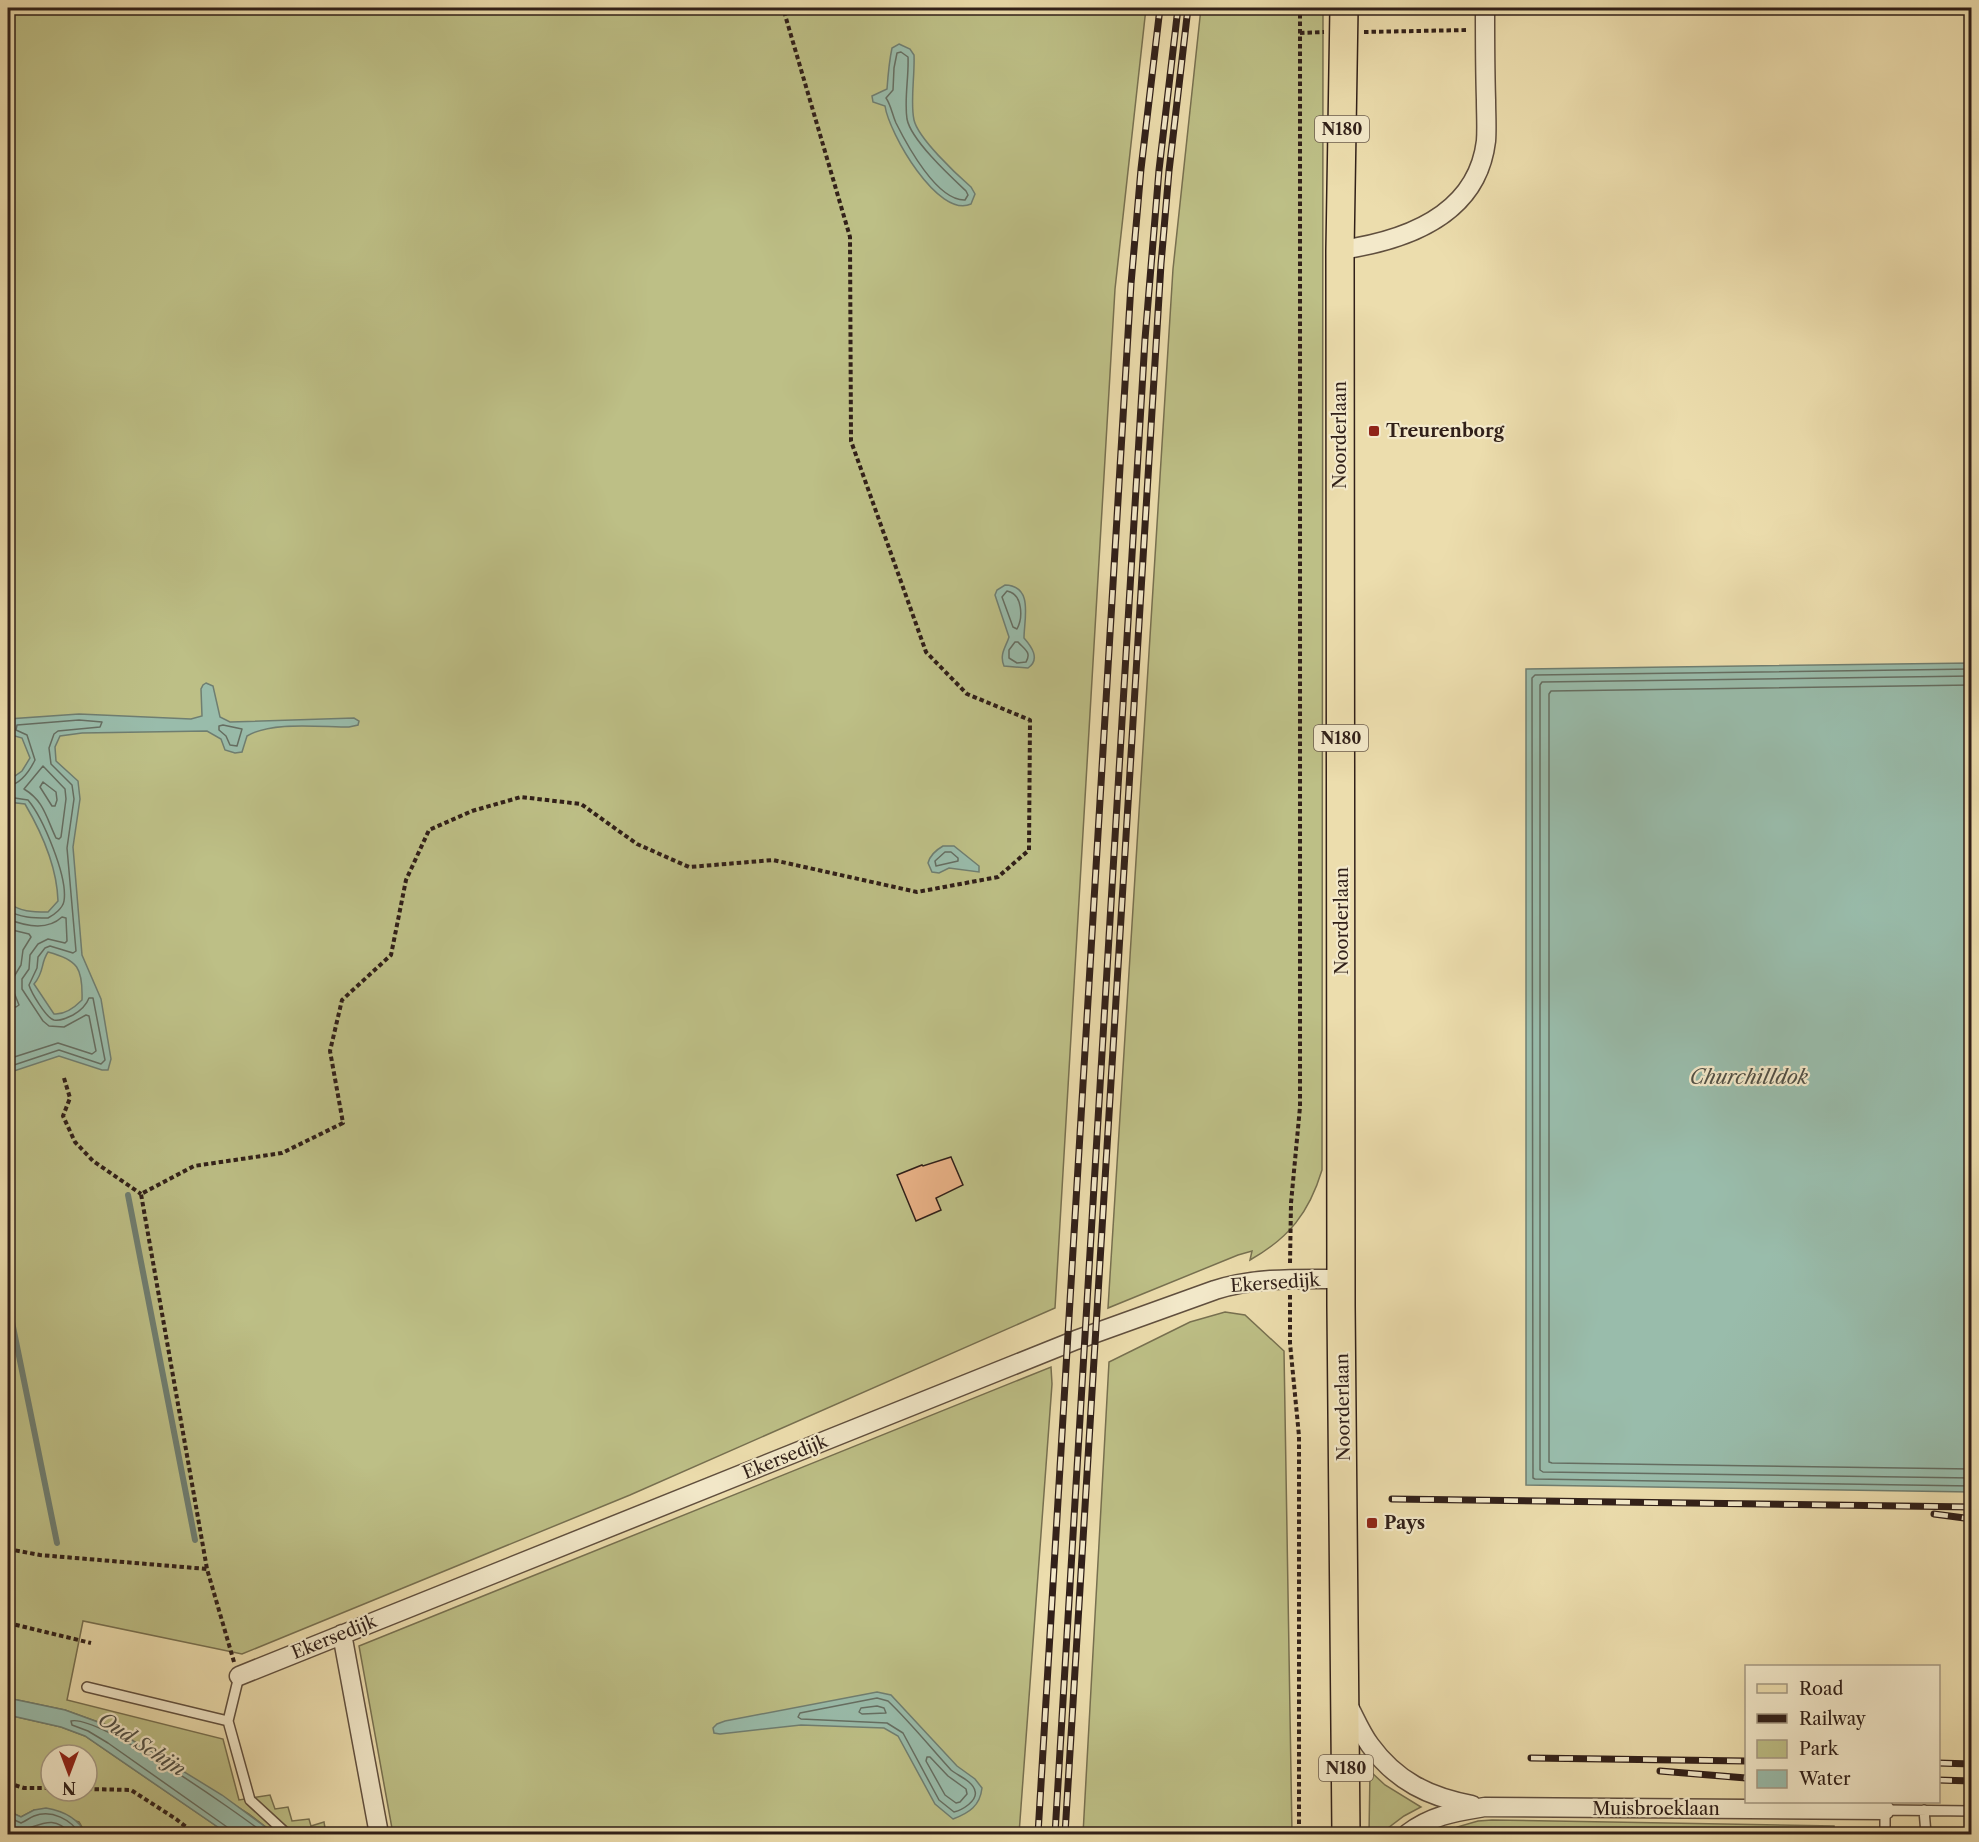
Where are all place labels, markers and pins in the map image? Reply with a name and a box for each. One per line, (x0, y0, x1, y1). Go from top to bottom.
place label: Treurenborg (1386, 420, 1505, 442)
marker: Treurenborg (1367, 424, 1381, 438)
place label: Pays (1384, 1512, 1425, 1534)
marker: Pays (1365, 1516, 1379, 1530)

